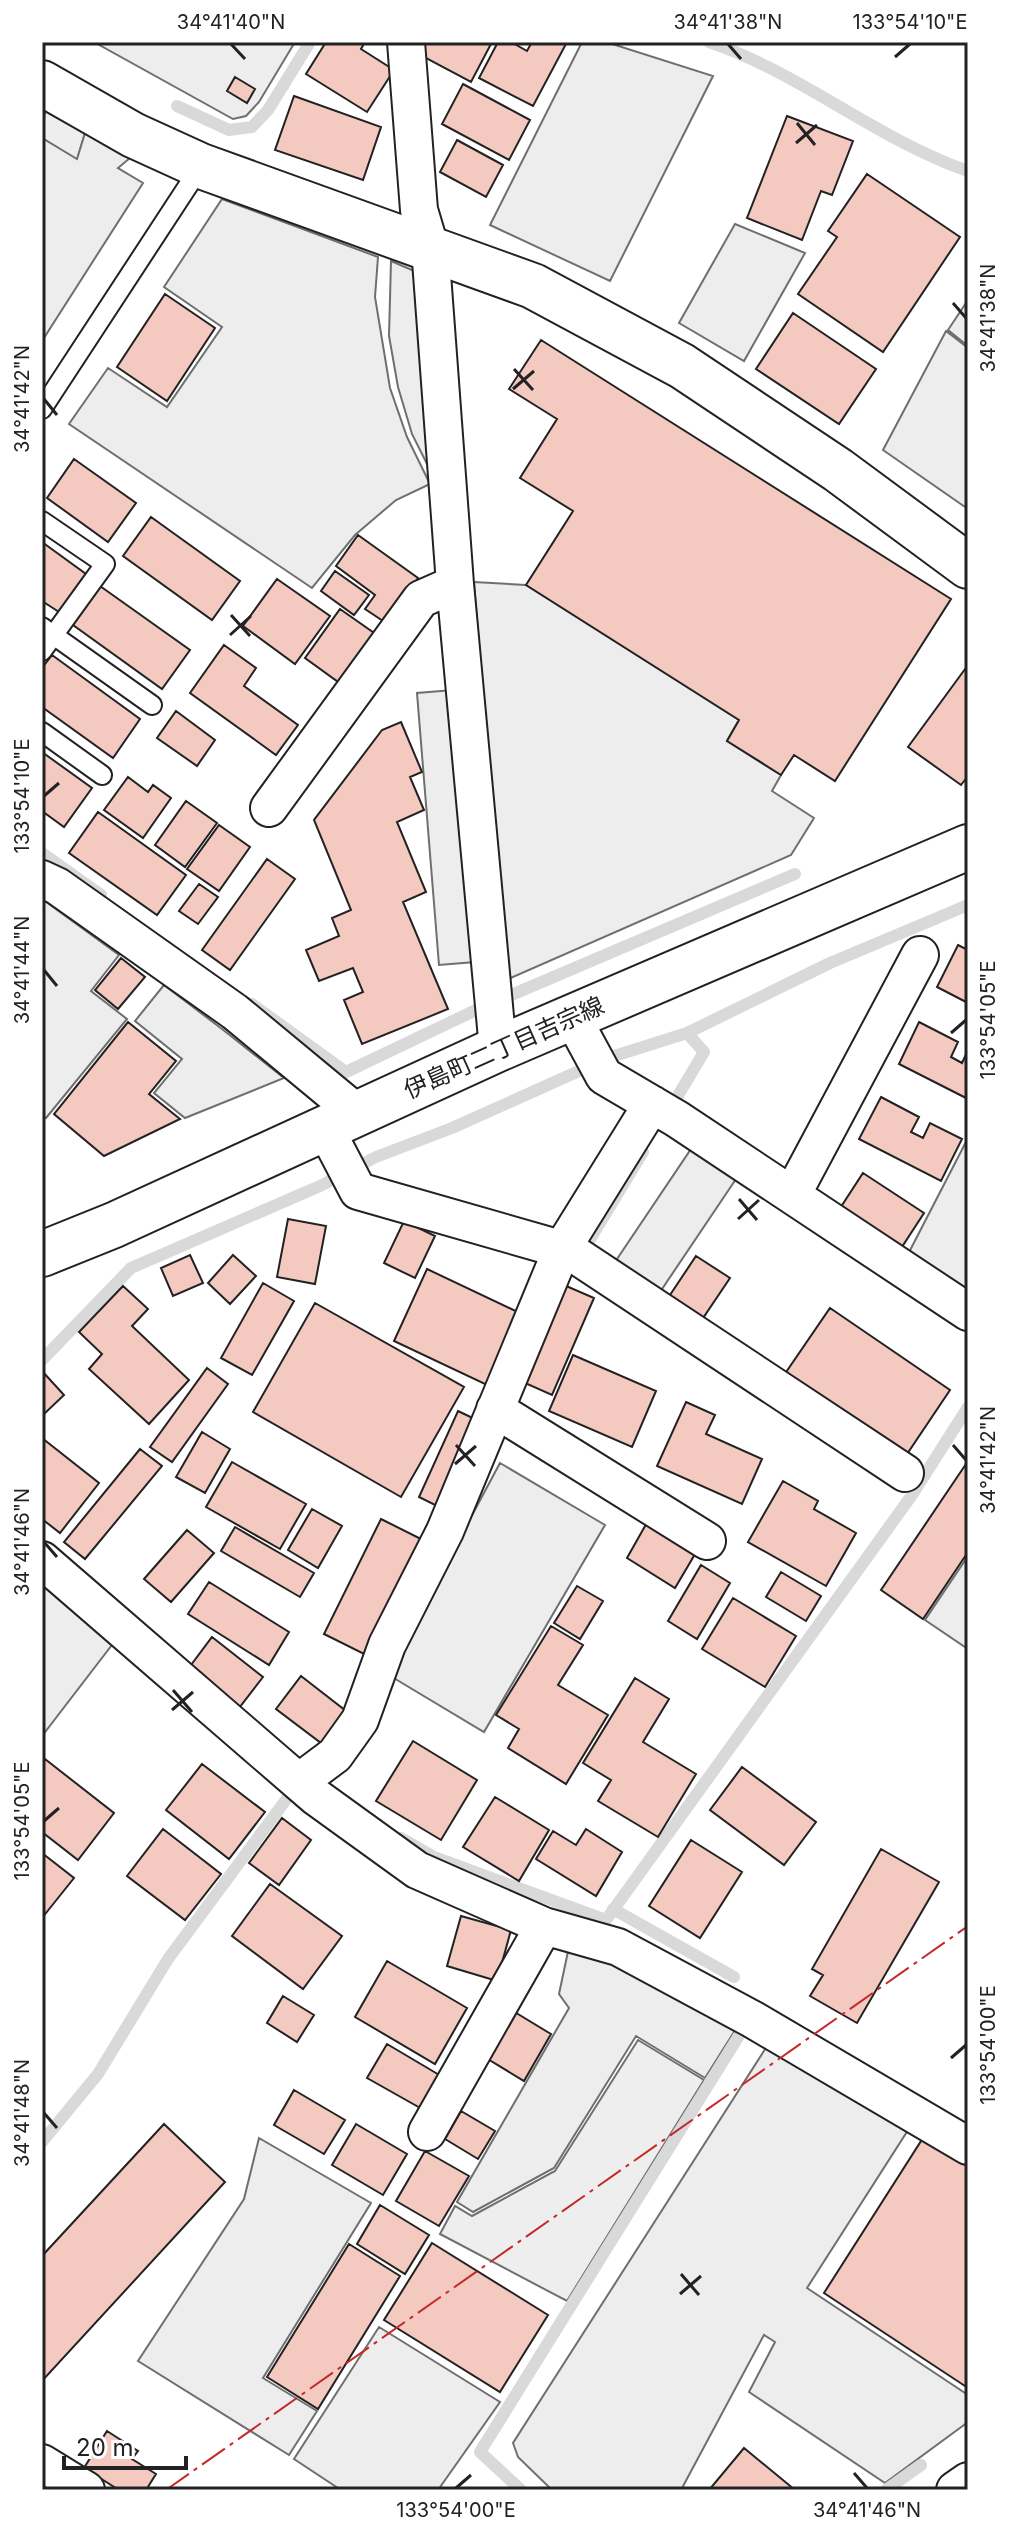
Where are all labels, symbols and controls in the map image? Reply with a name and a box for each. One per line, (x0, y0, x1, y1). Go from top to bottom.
text: 34°41'40"N (177, 10, 285, 34)
text: 34°41'38"N (674, 10, 782, 34)
text: 133°54'10"E (853, 10, 967, 34)
text: 34°41'38"N (976, 264, 1000, 372)
text: 34°41'42"N (10, 345, 34, 453)
text: 133°54'10"E (10, 739, 34, 853)
text: 34°41'44"N (10, 916, 34, 1024)
text: 133°54'05"E (976, 961, 1000, 1079)
street label: 伊島町二丁目吉宗線 (399, 990, 608, 1105)
text: 34°41'42"N (976, 1406, 1000, 1514)
text: 34°41'46"N (10, 1488, 34, 1596)
text: 133°54'05"E (10, 1762, 34, 1880)
text: 133°54'00"E (976, 1985, 1000, 2105)
text: 34°41'48"N (10, 2059, 34, 2167)
scale bar (64, 2420, 186, 2470)
text: 20 m (76, 2433, 134, 2462)
text: 133°54'00"E (396, 2498, 516, 2522)
text: 34°41'46"N (813, 2498, 921, 2522)

